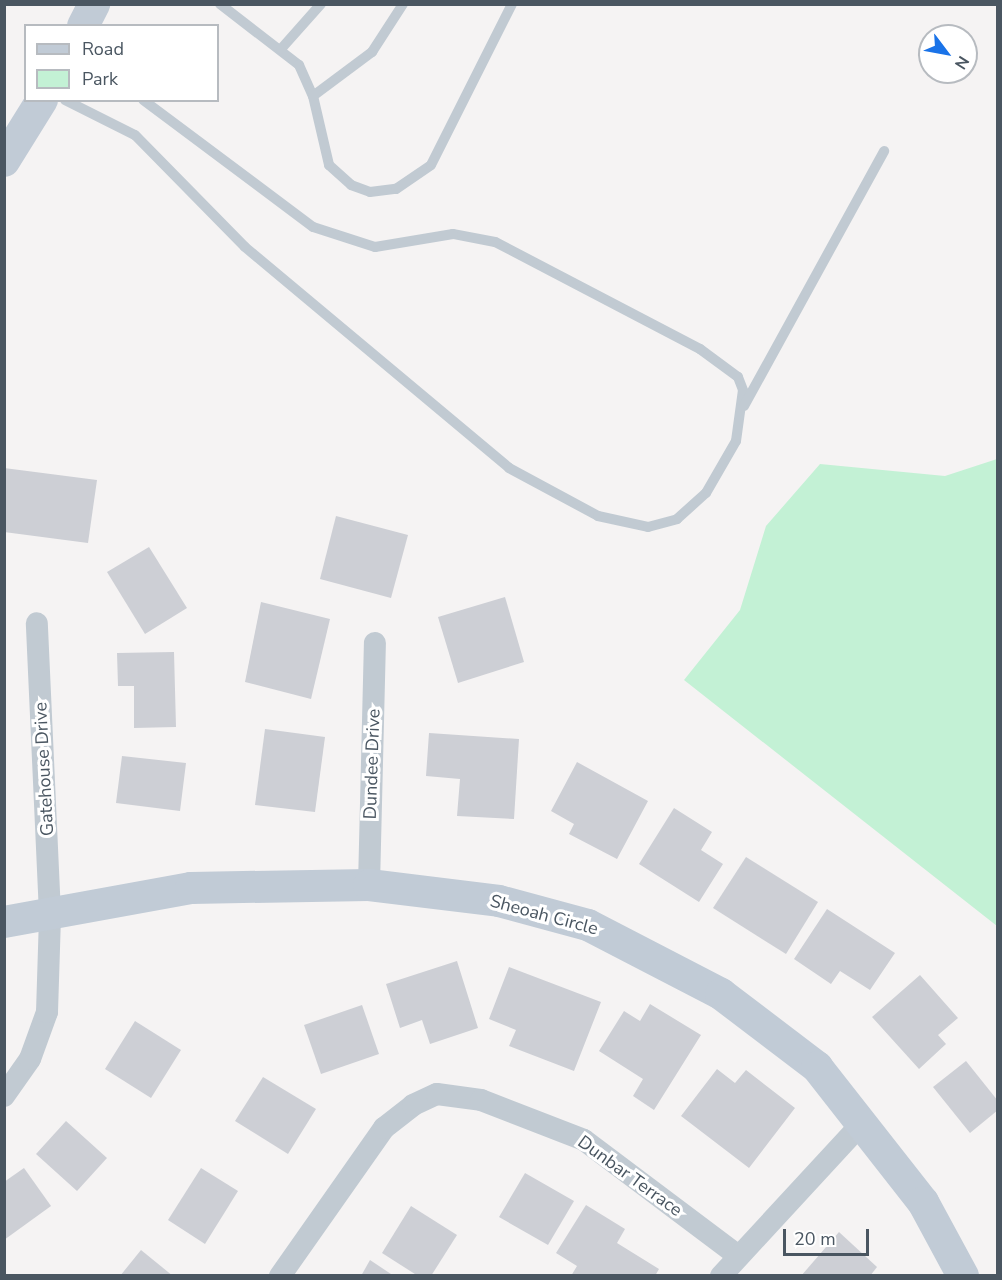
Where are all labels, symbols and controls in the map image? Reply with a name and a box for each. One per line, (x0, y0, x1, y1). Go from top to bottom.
legend (24, 24, 219, 102)
north arrow (918, 24, 978, 84)
text: Road (82, 37, 124, 61)
text: N (949, 52, 974, 73)
text: Park (82, 67, 118, 91)
street label: Gatehouse Drive (30, 701, 58, 837)
street label: Dundee Drive (359, 708, 385, 820)
street label: Sheoah Circle (488, 890, 600, 940)
street label: Dunbar Terrace (574, 1131, 686, 1221)
scale bar (786, 1217, 872, 1255)
text: 20 m (794, 1227, 836, 1251)

